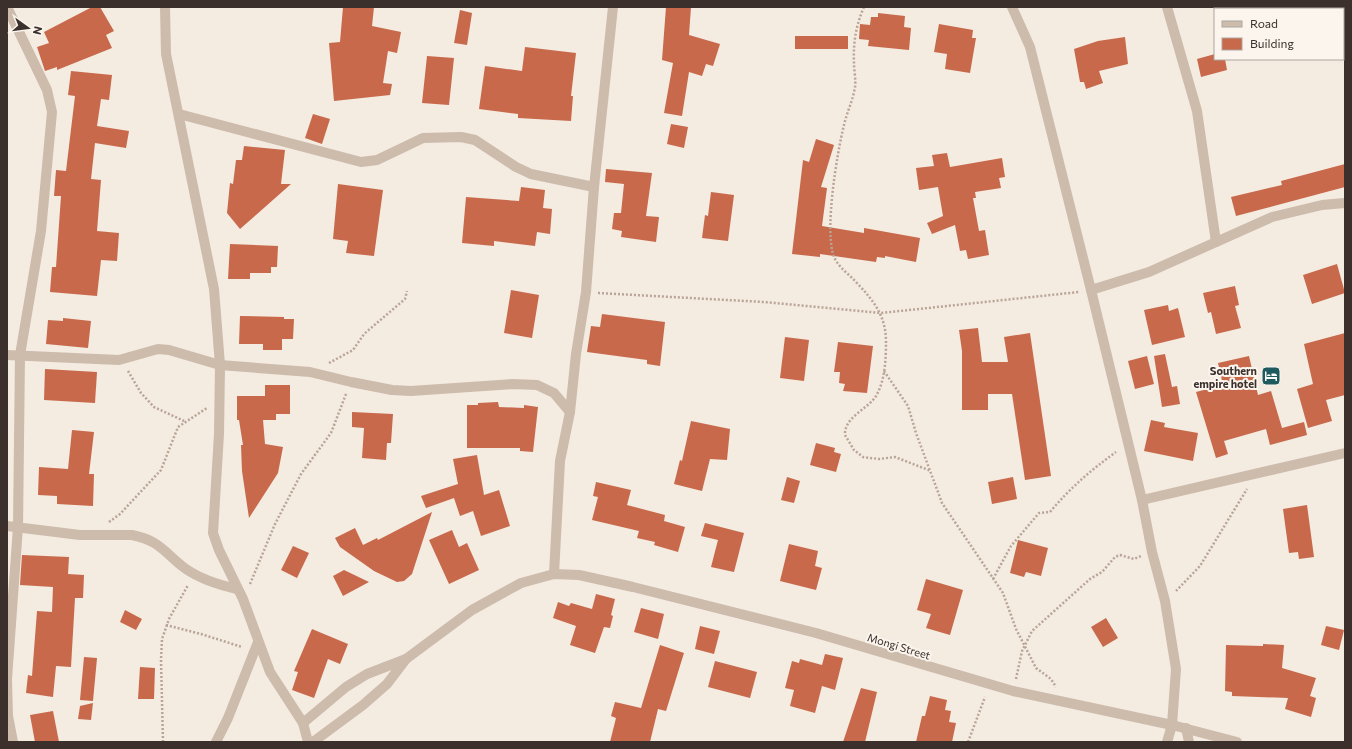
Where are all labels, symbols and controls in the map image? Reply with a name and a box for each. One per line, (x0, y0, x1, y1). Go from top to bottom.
north arrow (8, 8, 48, 48)
legend (1214, 8, 1344, 60)
text: Road (1250, 16, 1278, 30)
text: N (31, 25, 45, 36)
text: Building (1250, 36, 1294, 50)
place label: Southern empire hotel (1193, 364, 1257, 390)
hotel icon: Southern empire hotel (1260, 365, 1282, 387)
street label: Mongi Street (866, 630, 933, 662)

